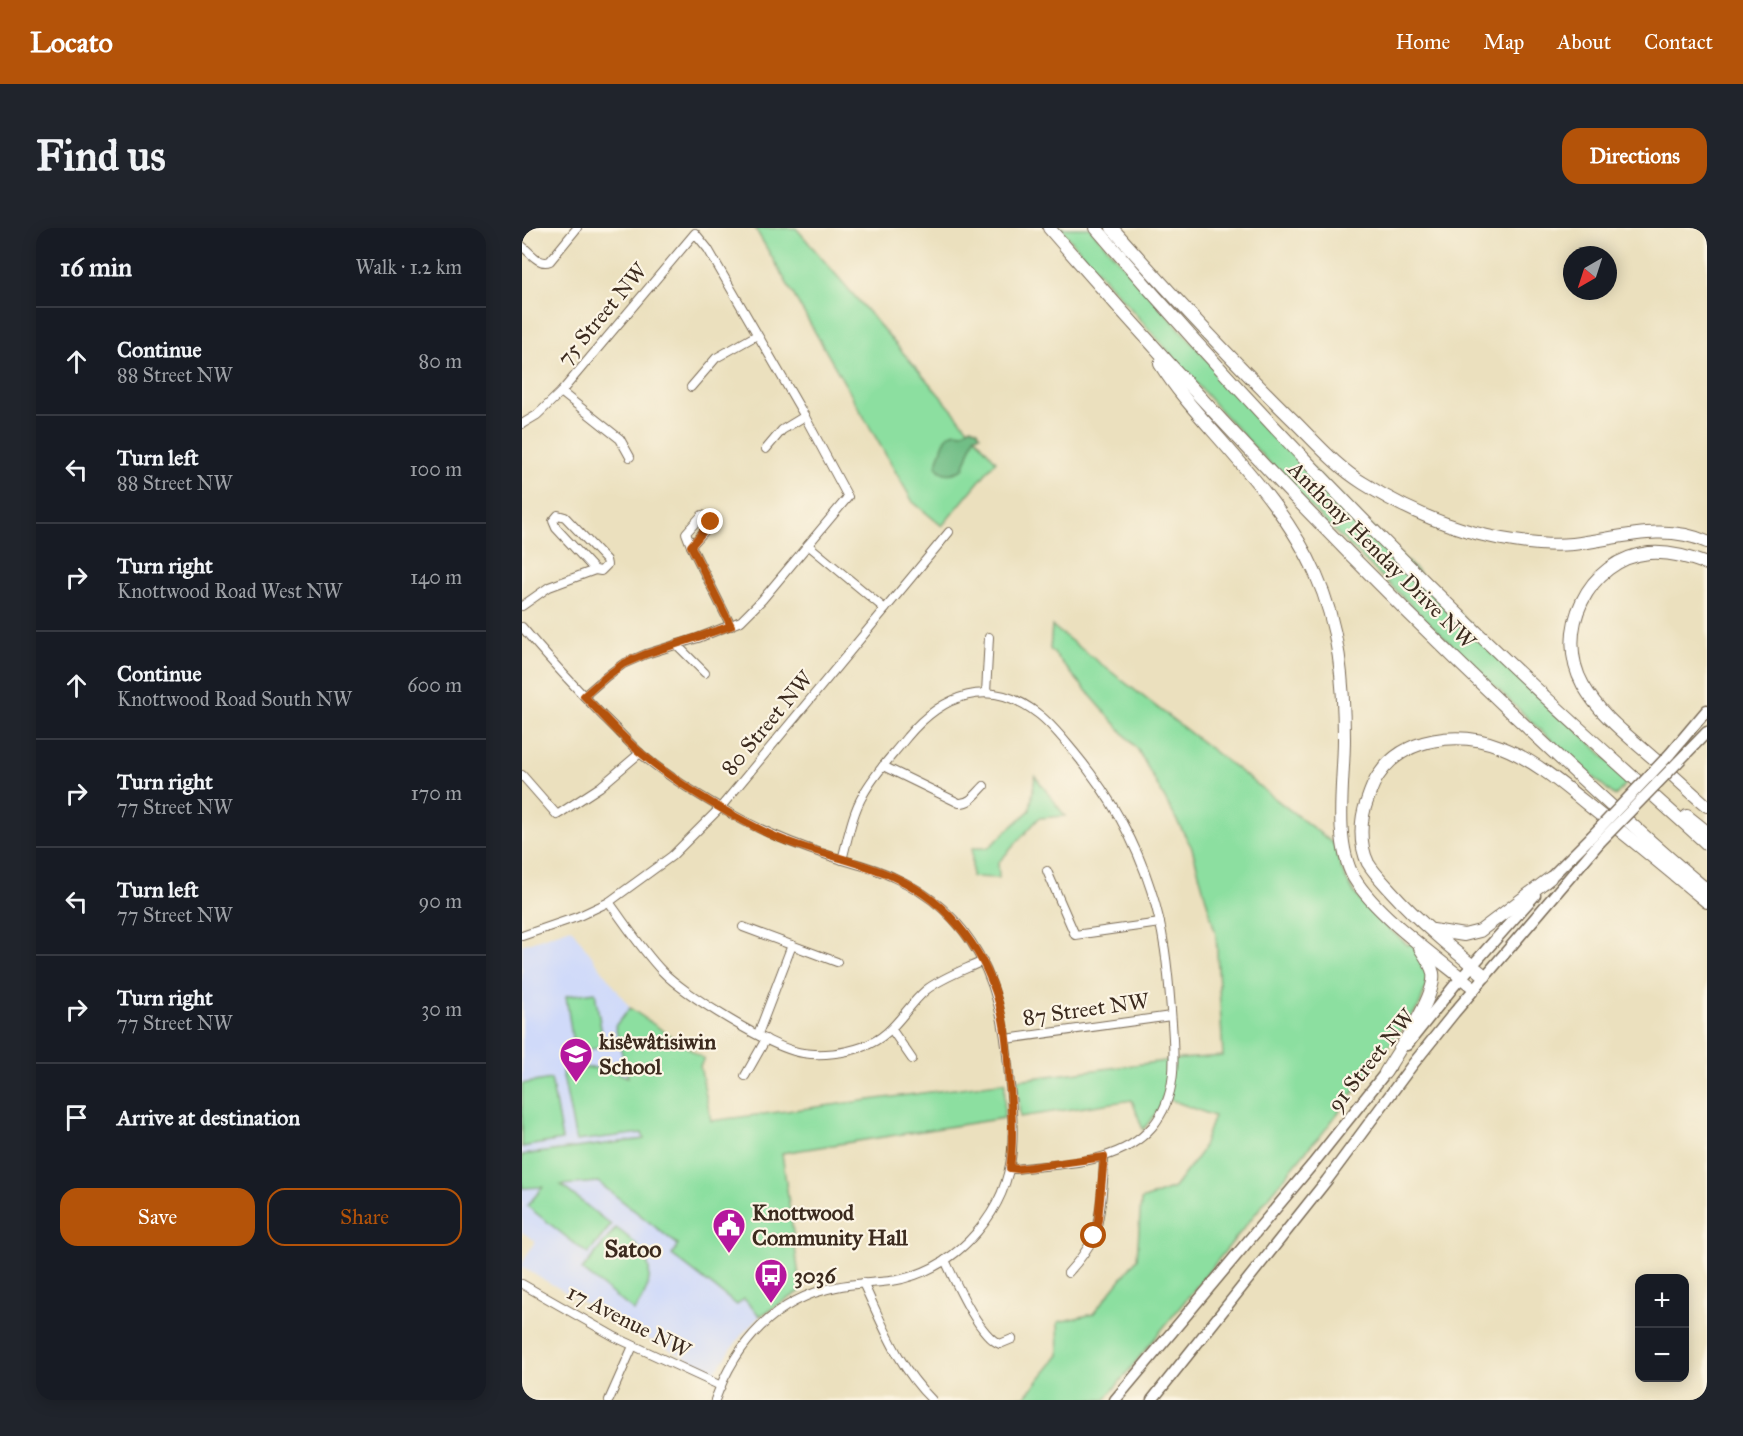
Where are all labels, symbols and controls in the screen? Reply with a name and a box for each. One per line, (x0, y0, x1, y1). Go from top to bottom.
text: Locato (30, 25, 113, 60)
text: Home (1395, 29, 1450, 55)
text: Map (1483, 29, 1524, 55)
text: About (1557, 29, 1611, 55)
text: Contact (1644, 29, 1713, 55)
button: Directions (1562, 128, 1707, 184)
text: Find us (36, 130, 166, 182)
north arrow (1563, 246, 1617, 300)
text: 16 min (60, 251, 132, 283)
text: Walk · 1.2 km (356, 255, 462, 279)
street label: 75 Street NW (551, 256, 653, 371)
text: Continue (117, 336, 202, 363)
icon: ahead (60, 345, 93, 378)
text: 80 m (419, 349, 462, 373)
text: 88 Street NW (117, 363, 233, 387)
text: Turn left (117, 444, 199, 471)
icon: left (60, 453, 93, 486)
street label: Anthony Henday Drive NW (1282, 455, 1482, 655)
text: 100 m (410, 457, 462, 481)
text: 88 Street NW (117, 471, 233, 495)
route end (697, 508, 723, 534)
text: Turn right (117, 552, 213, 579)
icon: right (60, 561, 93, 594)
text: 140 m (410, 565, 462, 589)
text: Knottwood Road West NW (117, 579, 342, 603)
text: Continue (117, 660, 202, 687)
street label: 80 Street NW (715, 664, 819, 781)
icon: ahead (60, 669, 93, 702)
text: 600 m (407, 673, 462, 697)
text: Knottwood Road South NW (117, 687, 352, 711)
text: Turn right (117, 768, 213, 795)
icon: right (60, 777, 93, 810)
text: 170 m (411, 781, 462, 805)
text: 77 Street NW (117, 795, 233, 819)
text: Turn left (117, 876, 199, 903)
icon: left (60, 885, 93, 918)
text: 90 m (419, 889, 462, 913)
text: 77 Street NW (117, 903, 233, 927)
text: Turn right (117, 984, 213, 1011)
street label: 87 Street NW (1021, 987, 1152, 1031)
icon: right (60, 993, 93, 1026)
text: 30 m (421, 997, 462, 1021)
street label: 91 Street NW (1321, 1002, 1421, 1117)
text: 77 Street NW (117, 1011, 233, 1035)
place label: kisêwâtisiwin School (599, 1028, 716, 1080)
school or university icon: kisêwâtisiwin School (558, 1036, 594, 1083)
icon: arrive (60, 1101, 93, 1134)
text: Arrive at destination (117, 1104, 300, 1131)
button: Save (60, 1188, 255, 1246)
button: Share (267, 1188, 462, 1246)
place label: Knottwood Community Hall (752, 1199, 909, 1251)
public building icon: Knottwood Community Hall (711, 1207, 747, 1254)
route start (1080, 1222, 1106, 1248)
district label: Satoo (605, 1234, 662, 1264)
bus stop icon: 3036 (753, 1257, 789, 1304)
place label: 3036 (794, 1262, 837, 1289)
map controls (1635, 1274, 1689, 1382)
button: + (1635, 1274, 1689, 1328)
street label: 17 Avenue NW (562, 1278, 696, 1364)
button: − (1635, 1328, 1689, 1382)

